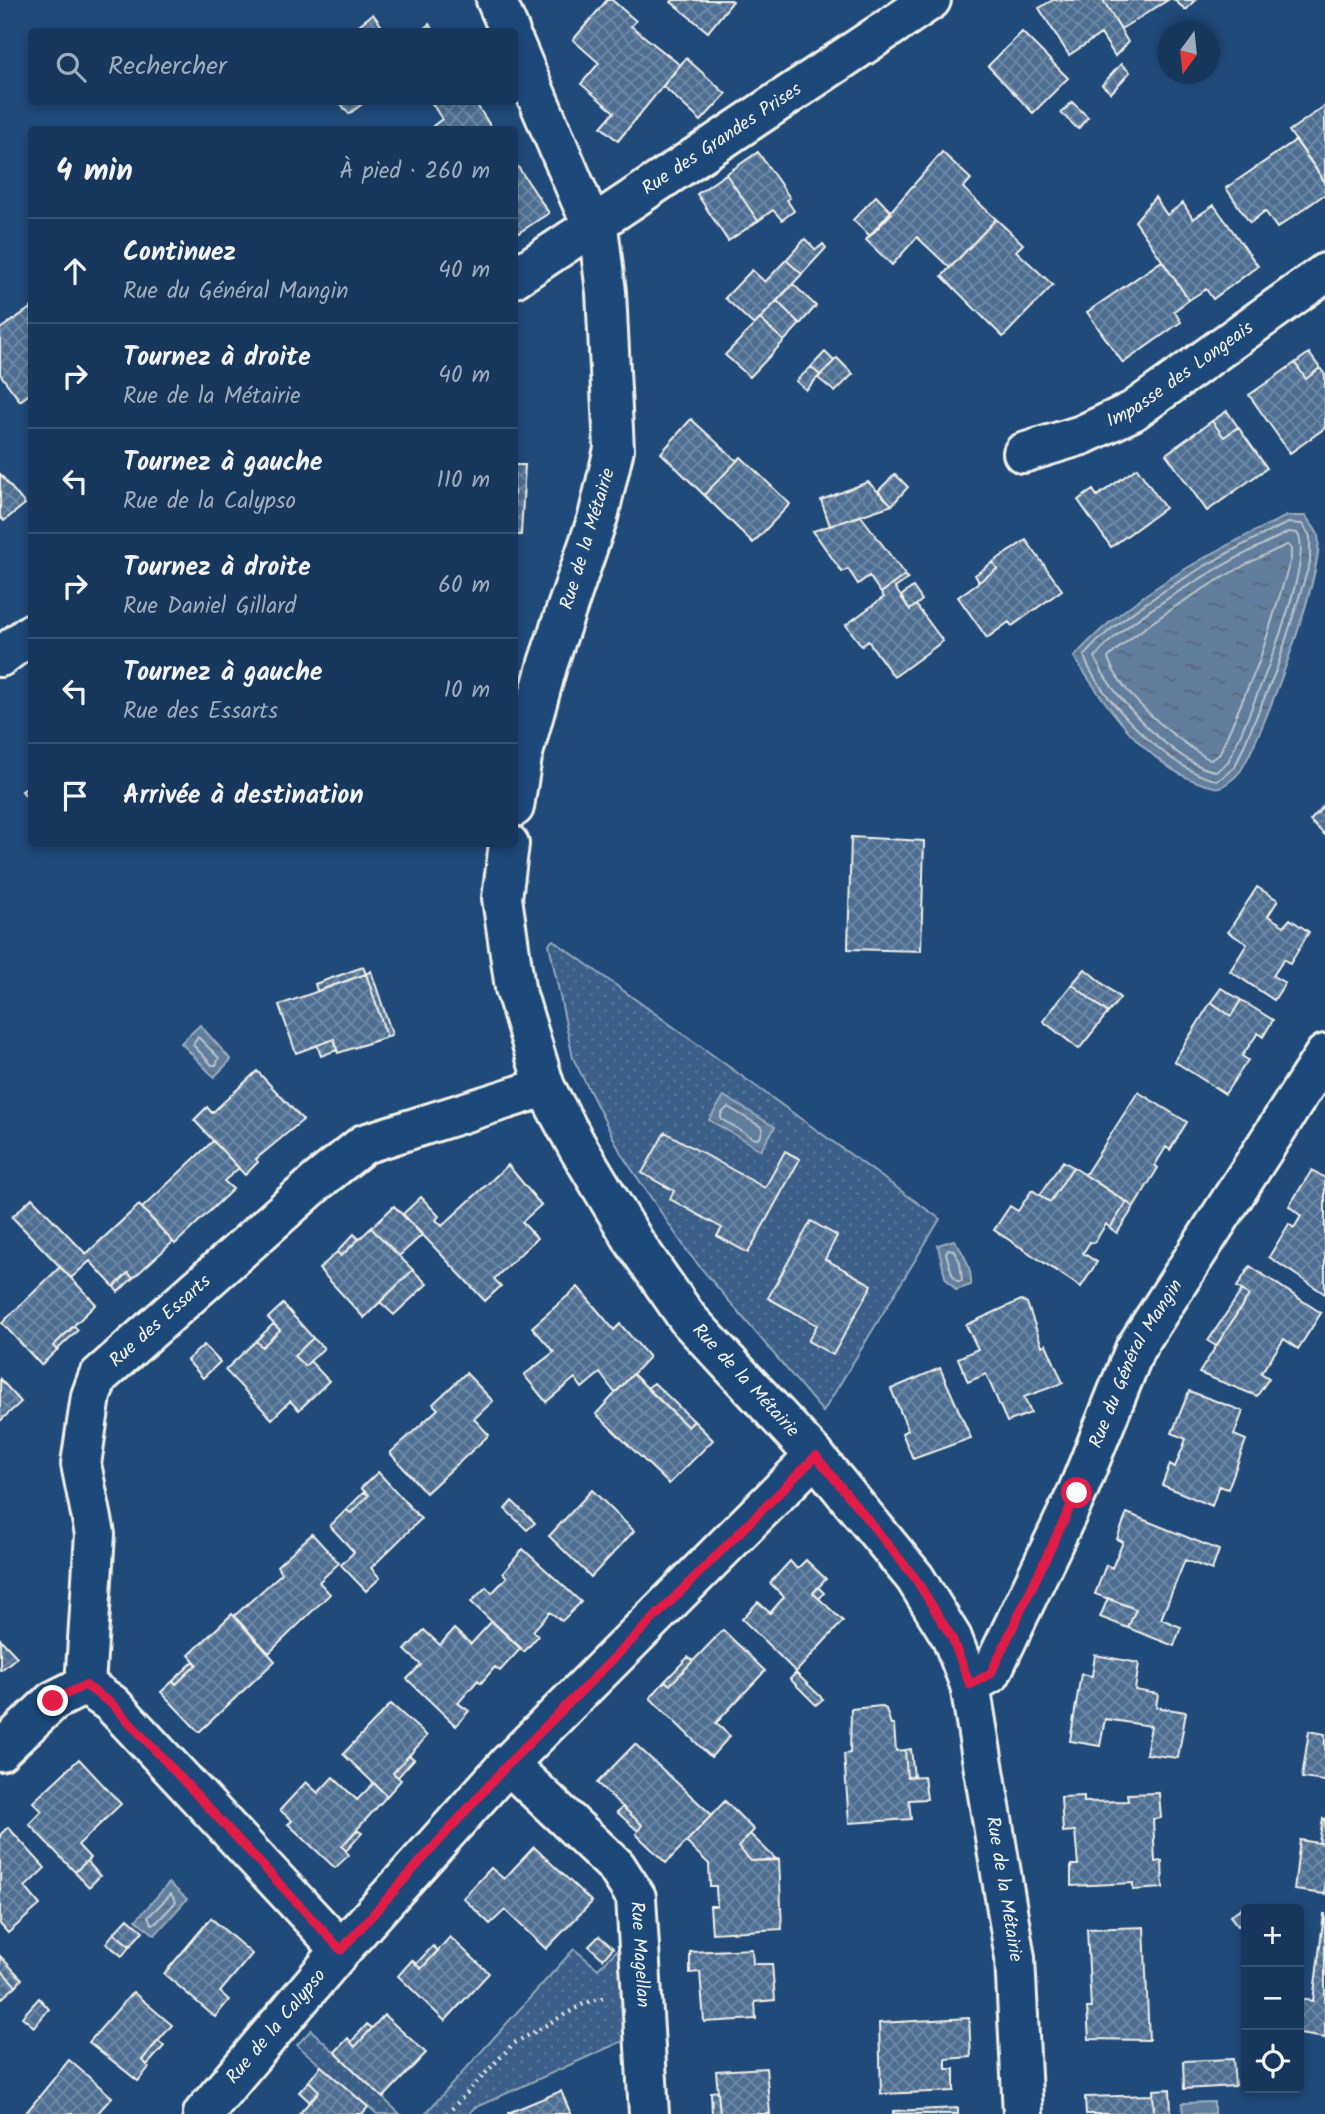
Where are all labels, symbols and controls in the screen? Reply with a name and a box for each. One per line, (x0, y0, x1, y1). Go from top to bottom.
north arrow (1157, 21, 1220, 84)
search box (28, 28, 518, 105)
text: Rechercher (108, 46, 227, 88)
icon: search (52, 48, 90, 86)
street label: Rue des Grandes Prises (636, 75, 808, 204)
text: 4 min (56, 148, 133, 196)
text: À pied · 260 m (339, 154, 490, 190)
text: Continuez (123, 232, 236, 274)
icon: ahead (56, 252, 94, 290)
text: 40 m (438, 253, 490, 289)
text: Rue du Général Mangin (123, 274, 348, 310)
street label: Impasse des Longeais (1101, 314, 1260, 436)
text: Tournez à droite (123, 337, 311, 379)
icon: right (56, 357, 94, 395)
text: 40 m (438, 358, 490, 394)
text: Rue de la Métairie (123, 379, 301, 415)
text: Tournez à gauche (123, 442, 323, 484)
icon: left (56, 462, 94, 500)
text: 110 m (437, 463, 490, 499)
street label: Rue de la Métairie (552, 464, 624, 614)
text: Rue de la Calypso (123, 484, 296, 520)
text: Tournez à droite (123, 547, 311, 589)
icon: right (56, 567, 94, 605)
text: 60 m (438, 568, 490, 604)
text: Rue Daniel Gillard (123, 589, 296, 625)
text: Tournez à gauche (123, 652, 323, 694)
icon: left (56, 672, 94, 710)
text: 10 m (444, 673, 490, 709)
text: Rue des Essarts (123, 694, 278, 730)
text: Arrivée à destination (123, 775, 364, 817)
icon: arrive (56, 777, 94, 815)
street label: Rue des Essarts (103, 1267, 218, 1375)
street label: Rue du Général Mangin (1081, 1273, 1191, 1453)
street label: Rue de la Métairie (684, 1317, 807, 1445)
route start (1061, 1477, 1092, 1508)
route end (37, 1685, 68, 1716)
street label: Rue de la Métairie (977, 1814, 1030, 1965)
street label: Rue Magellan (621, 1900, 658, 2008)
map controls (1241, 1904, 1304, 2093)
button: + (1241, 1904, 1304, 1967)
street label: Rue de la Calypso (219, 1962, 334, 2091)
button: − (1241, 1967, 1304, 2030)
button: locate (1241, 2030, 1304, 2093)

